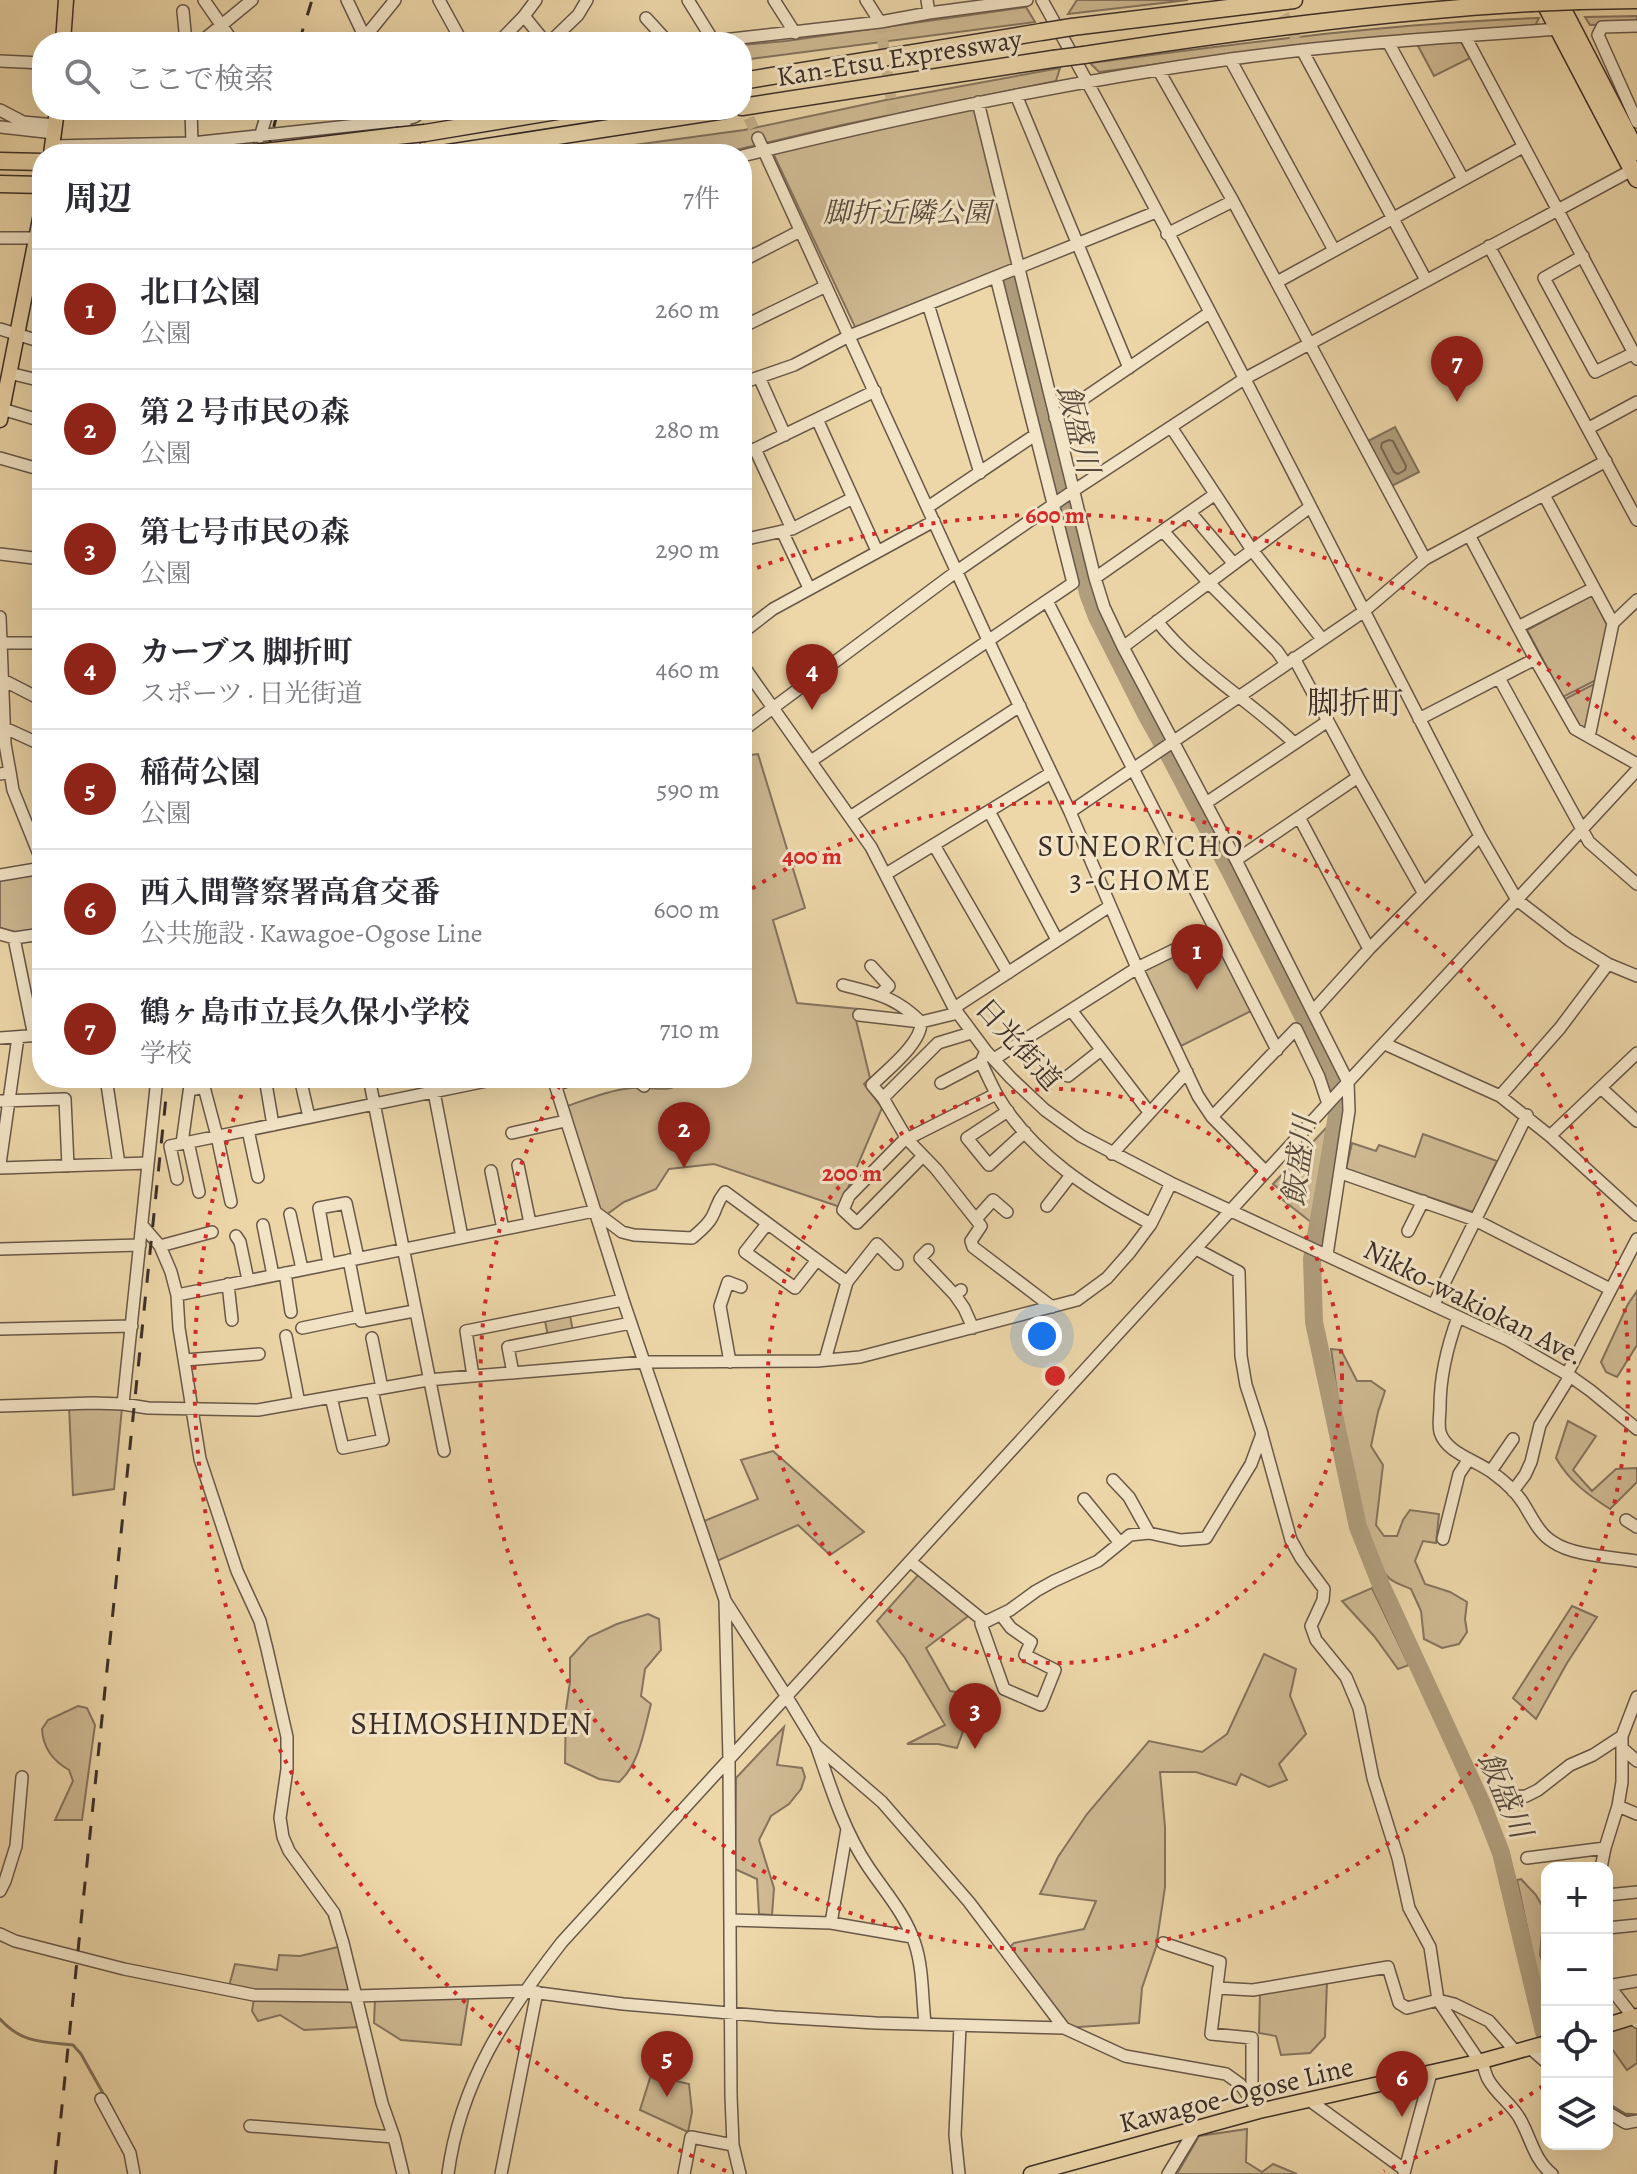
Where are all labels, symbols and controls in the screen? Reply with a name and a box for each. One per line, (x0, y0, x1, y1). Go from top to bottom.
street label: Kan-Etsu Expressway (774, 20, 1025, 96)
search box (32, 32, 752, 120)
icon: search (60, 54, 104, 98)
text: ここで検索 (124, 59, 274, 99)
text: 周辺 (64, 175, 132, 222)
text: 7件 (683, 181, 720, 216)
park label: 脚折近隣公園 (823, 194, 995, 232)
text: 北口公園 (140, 272, 260, 312)
text: 1 (85, 292, 95, 327)
text: 260 m (655, 292, 720, 327)
text: 公園 (140, 316, 192, 351)
pin: 7 (1431, 336, 1483, 402)
water label: 飯盛川 (1048, 380, 1109, 480)
text: 第２号市民の森 (140, 392, 350, 432)
text: 2 (84, 412, 96, 447)
text: 280 m (654, 412, 720, 447)
text: 公園 (140, 436, 192, 471)
text: 600 m (1025, 499, 1085, 531)
text: 第七号市民の森 (140, 512, 350, 552)
text: 3 (84, 532, 96, 567)
text: 290 m (655, 532, 720, 567)
text: 公園 (140, 556, 192, 591)
text: カーブス 脚折町 (140, 632, 353, 672)
pin: 4 (786, 644, 838, 710)
text: 4 (84, 652, 96, 687)
text: 460 m (656, 652, 720, 687)
text: スポーツ · 日光街道 (140, 676, 362, 711)
district label: 脚折町 (1307, 681, 1403, 725)
text: 稲荷公園 (140, 752, 260, 792)
text: 5 (84, 772, 96, 807)
text: 590 m (656, 772, 720, 807)
text: 公園 (140, 796, 192, 831)
district label: SUNEORICHO 3-CHOME (1037, 826, 1245, 900)
text: 400 m (782, 840, 842, 872)
text: 西入間警察署高倉交番 (140, 872, 440, 912)
text: 6 (84, 892, 96, 927)
text: 600 m (653, 892, 720, 927)
text: 公共施設 · Kawagoe-Ogose Line (140, 916, 482, 951)
pin: 1 (1171, 924, 1223, 990)
street label: 日光街道 (967, 990, 1070, 1099)
text: 鶴ヶ島市立長久保小学校 (140, 992, 470, 1032)
text: 7 (84, 1012, 96, 1047)
text: 710 m (660, 1012, 720, 1047)
text: 学校 (140, 1036, 192, 1071)
pin: 2 (658, 1102, 710, 1168)
water label: 飯盛川 (1273, 1111, 1325, 1208)
text: 200 m (822, 1157, 882, 1189)
street label: Nikko-wakiokan Ave. (1357, 1231, 1590, 1375)
your location (1022, 1316, 1062, 1356)
centre of rings (1041, 1362, 1069, 1390)
pin: 3 (949, 1683, 1001, 1749)
district label: SHIMOSHINDEN (350, 1701, 592, 1745)
water label: 飯盛川 (1469, 1746, 1542, 1847)
map controls (1541, 1862, 1613, 2150)
button: + (1541, 1862, 1613, 1934)
button: − (1541, 1934, 1613, 2006)
button: locate (1541, 2006, 1613, 2078)
pin: 5 (641, 2031, 693, 2097)
street label: Kawagoe-Ogose Line (1115, 2048, 1357, 2142)
pin: 6 (1376, 2051, 1428, 2117)
button: layers (1541, 2078, 1613, 2150)

